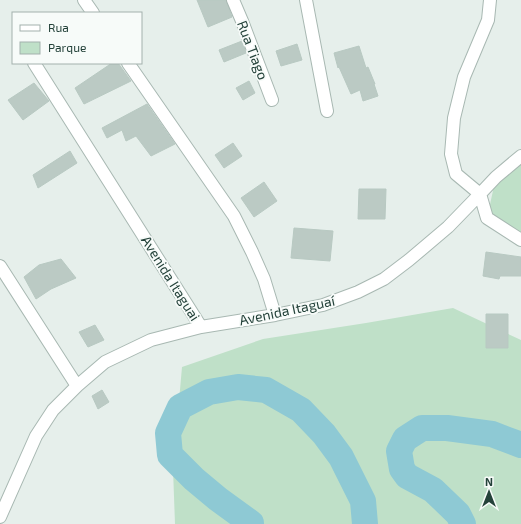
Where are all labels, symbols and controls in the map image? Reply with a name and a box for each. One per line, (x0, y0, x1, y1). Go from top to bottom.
legend (12, 12, 142, 64)
street label: Rua Tiago (234, 18, 272, 82)
text: Rua (48, 20, 69, 34)
text: Parque (48, 40, 86, 54)
street label: Avenida Itaguai (138, 232, 204, 324)
street label: Avenida Itaguaí (238, 291, 337, 328)
north arrow (469, 472, 509, 512)
text: N (485, 475, 493, 488)

